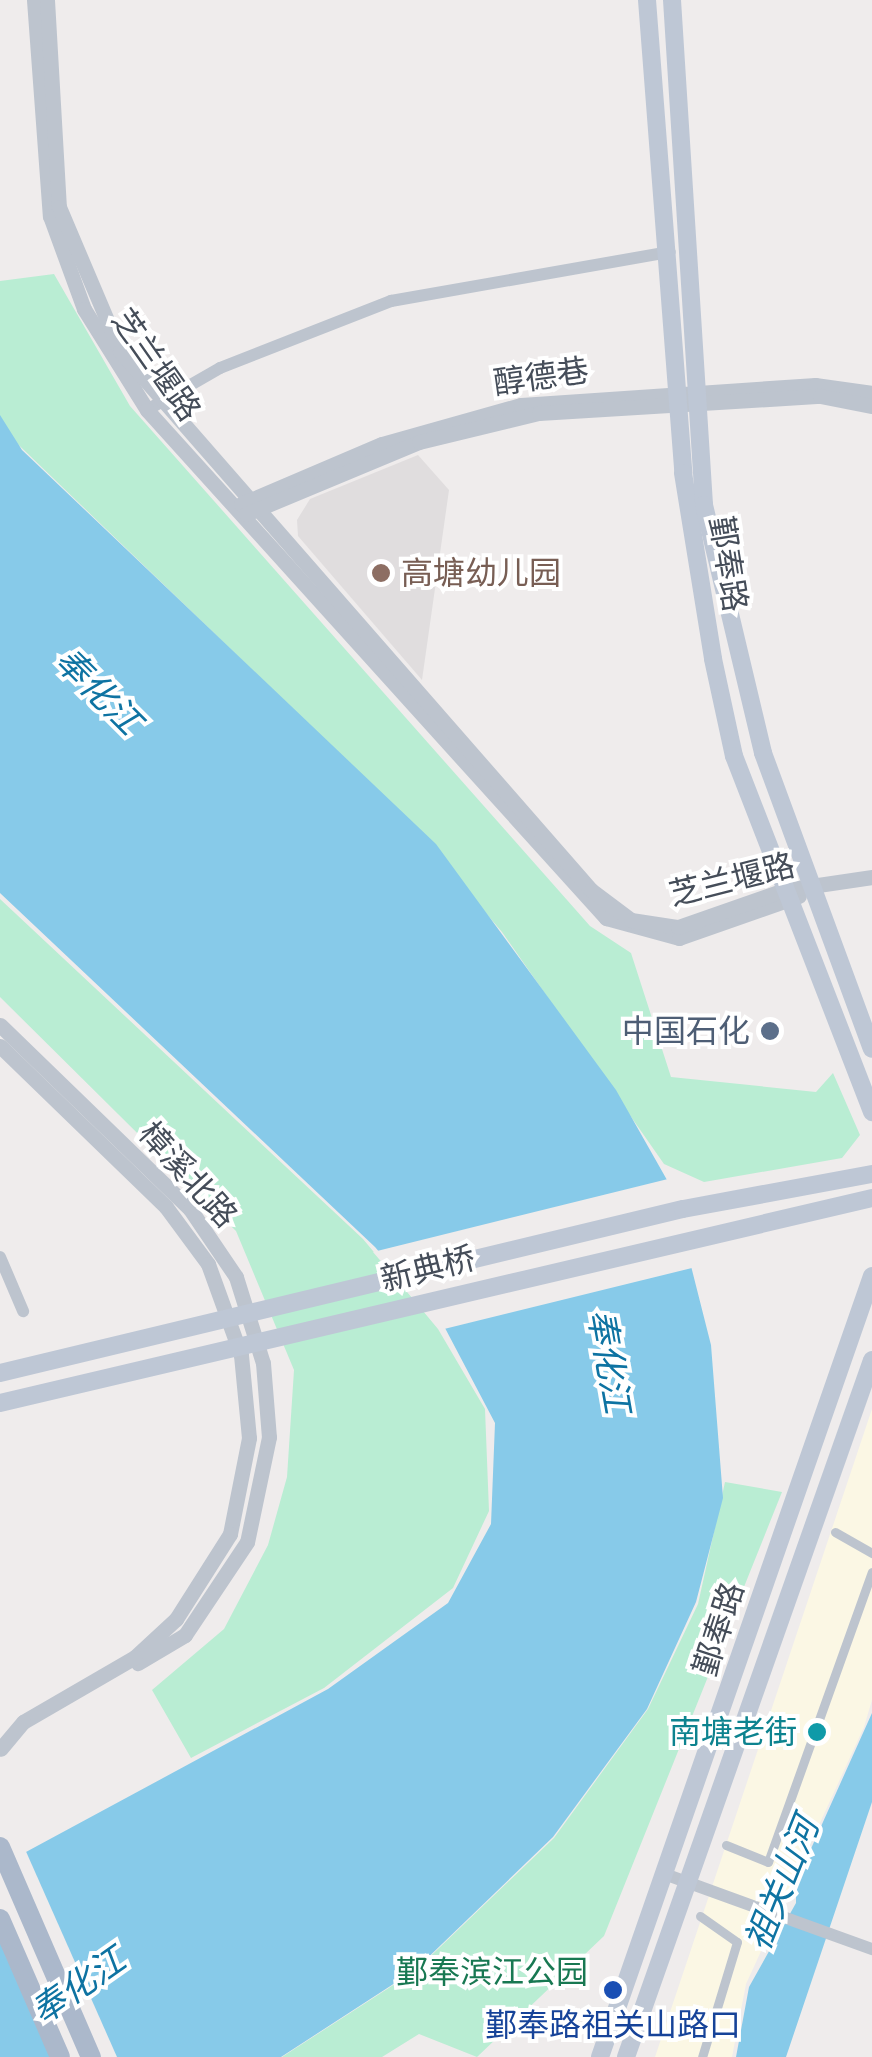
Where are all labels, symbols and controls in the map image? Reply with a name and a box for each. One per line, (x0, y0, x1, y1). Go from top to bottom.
street label: 芝兰堰路 (104, 302, 208, 428)
street label: 醇德巷 (491, 351, 591, 403)
street label: 鄞奉路 (702, 514, 754, 614)
place label: 高塘幼儿园 (401, 554, 561, 592)
marker: 高塘幼儿园 (370, 562, 392, 584)
water label: 奉化江 (46, 639, 150, 743)
street label: 芝兰堰路 (665, 846, 799, 914)
place label: 中国石化 (622, 1012, 750, 1050)
marker: 中国石化 (759, 1020, 781, 1042)
street label: 樟溪北路 (131, 1115, 245, 1235)
street label: 新典桥 (377, 1239, 479, 1299)
water label: 奉化江 (579, 1306, 639, 1416)
street label: 鄞奉路 (686, 1577, 752, 1681)
place label: 南塘老街 (669, 1713, 797, 1751)
marker: 南塘老街 (806, 1721, 828, 1743)
water label: 祖关山河 (736, 1811, 828, 1957)
water label: 奉化江 (23, 1939, 133, 2033)
park label: 鄞奉滨江公园 (396, 1953, 588, 1991)
marker: 鄞奉路祖关山路口 (602, 1979, 624, 2001)
place label: 鄞奉路祖关山路口 (485, 2006, 741, 2044)

